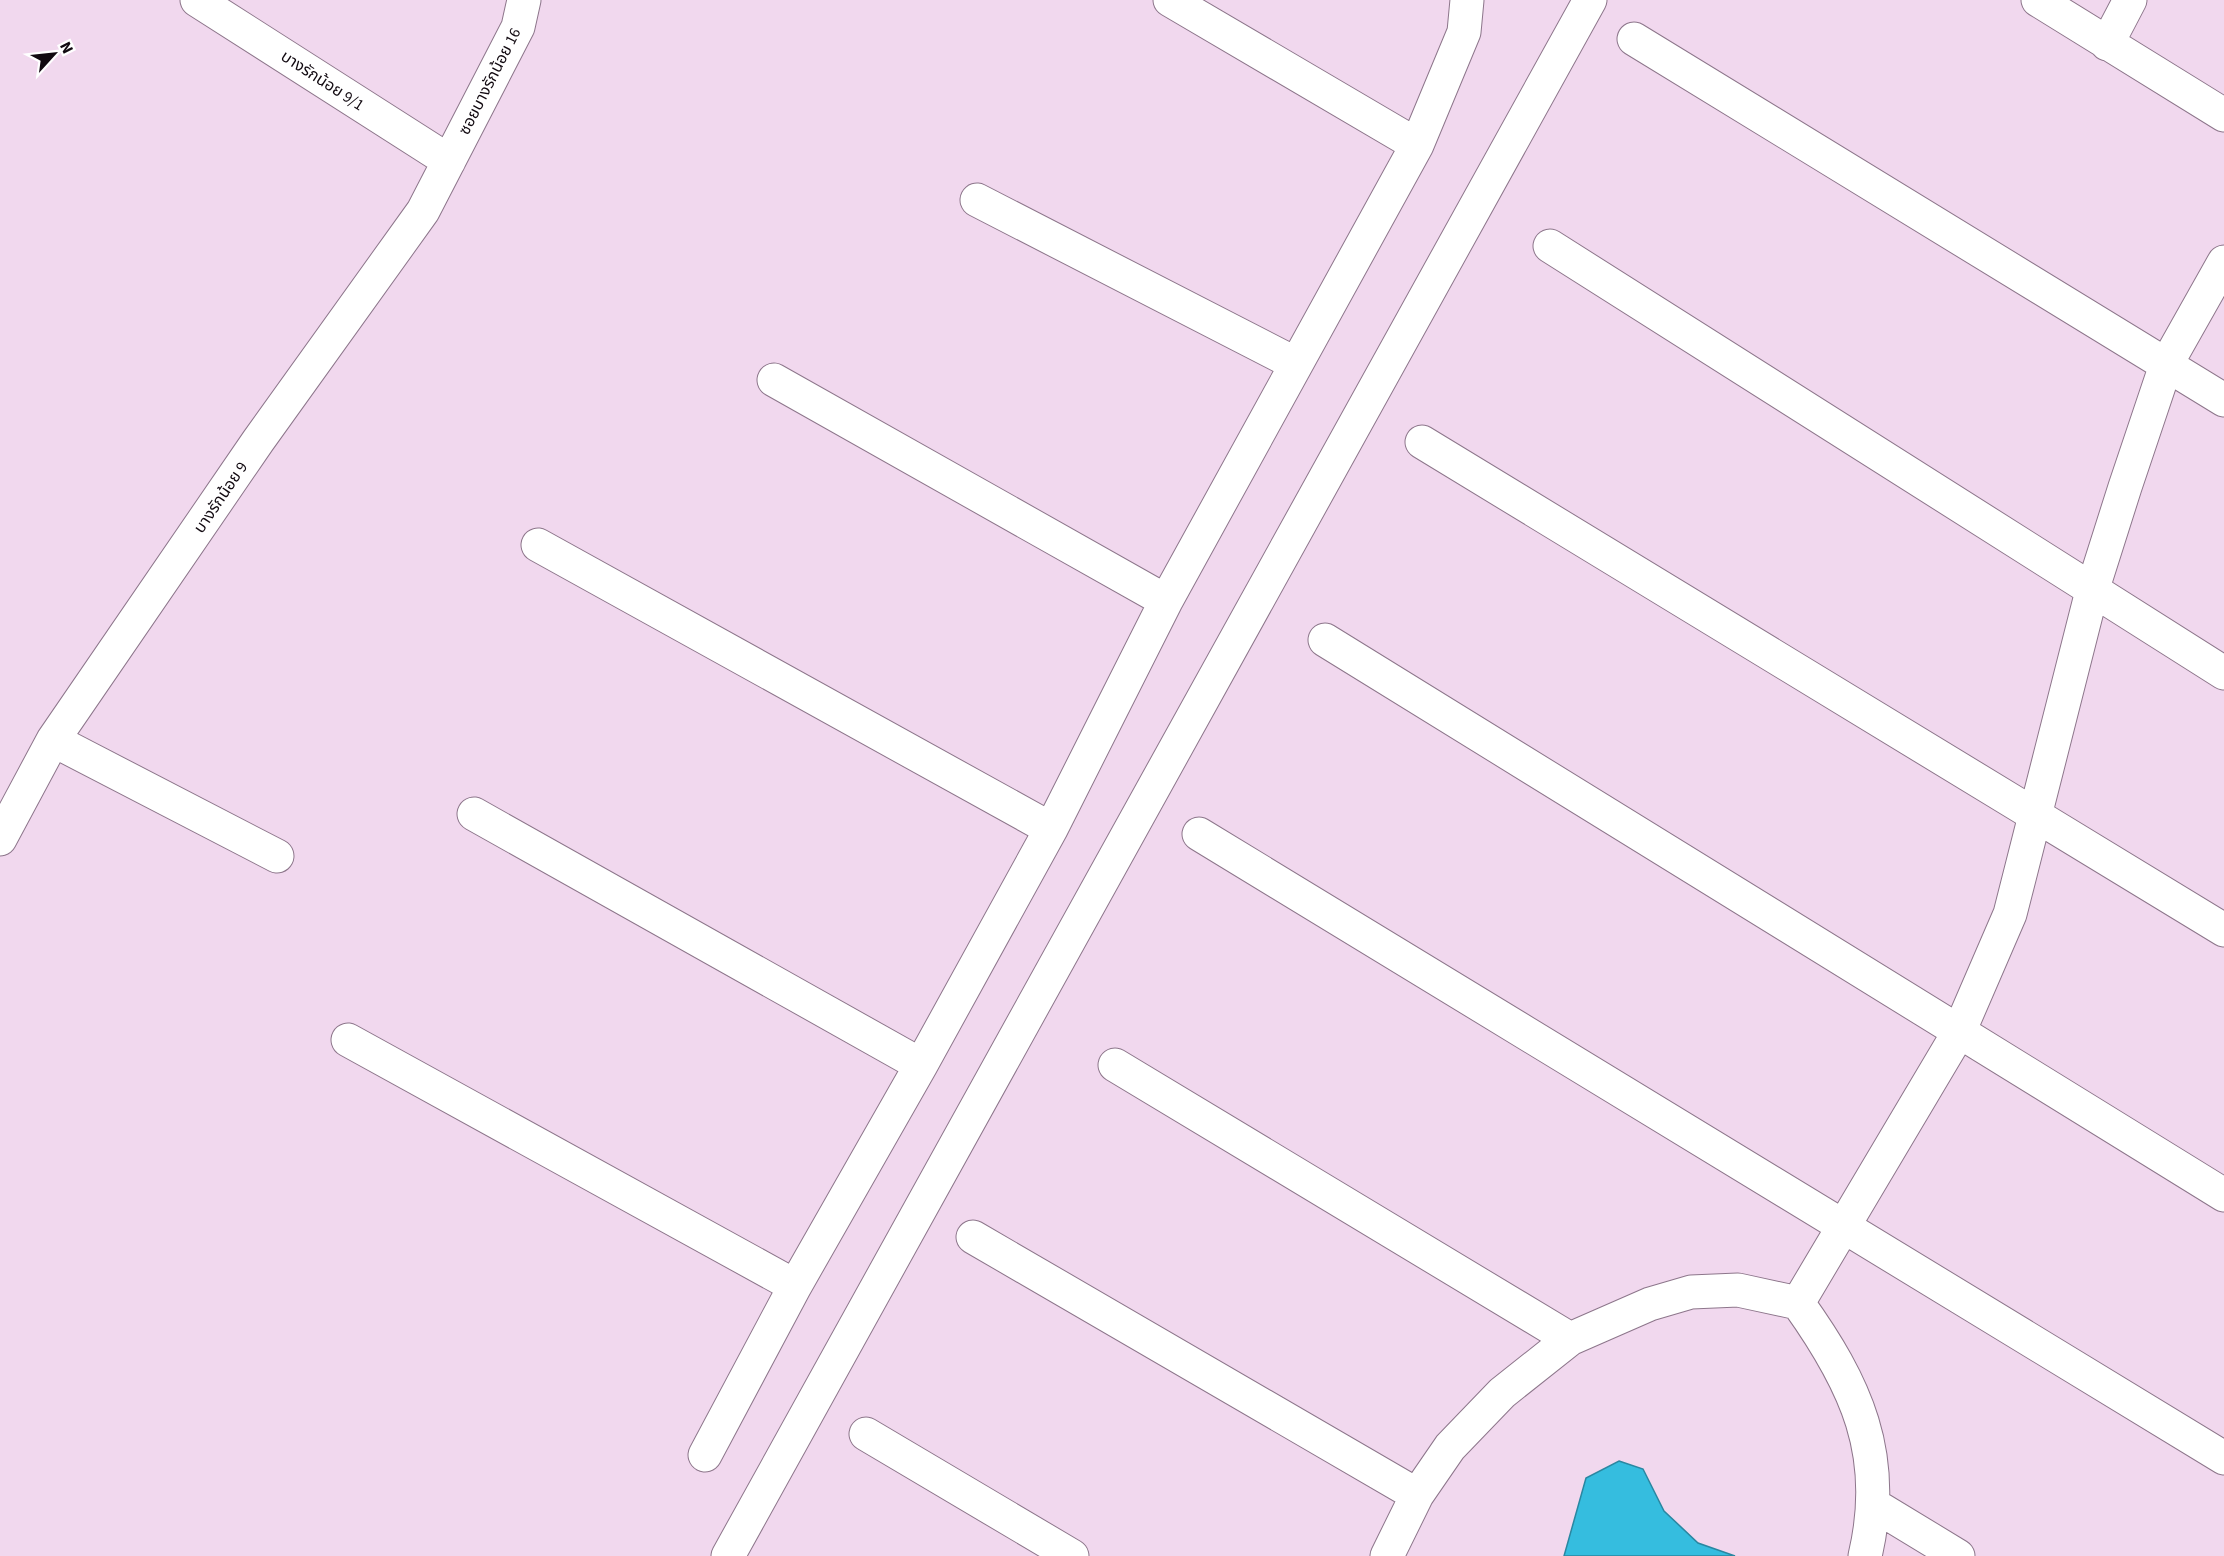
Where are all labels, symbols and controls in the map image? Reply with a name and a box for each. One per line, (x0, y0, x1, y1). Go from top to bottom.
north arrow (24, 24, 84, 84)
street label: ซอยบางรักน้อย 16 (453, 24, 526, 139)
text: N (54, 38, 79, 57)
street label: บางรักน้อย 9/1 (276, 46, 368, 116)
street label: บางรักน้อย 9 (189, 457, 253, 538)

